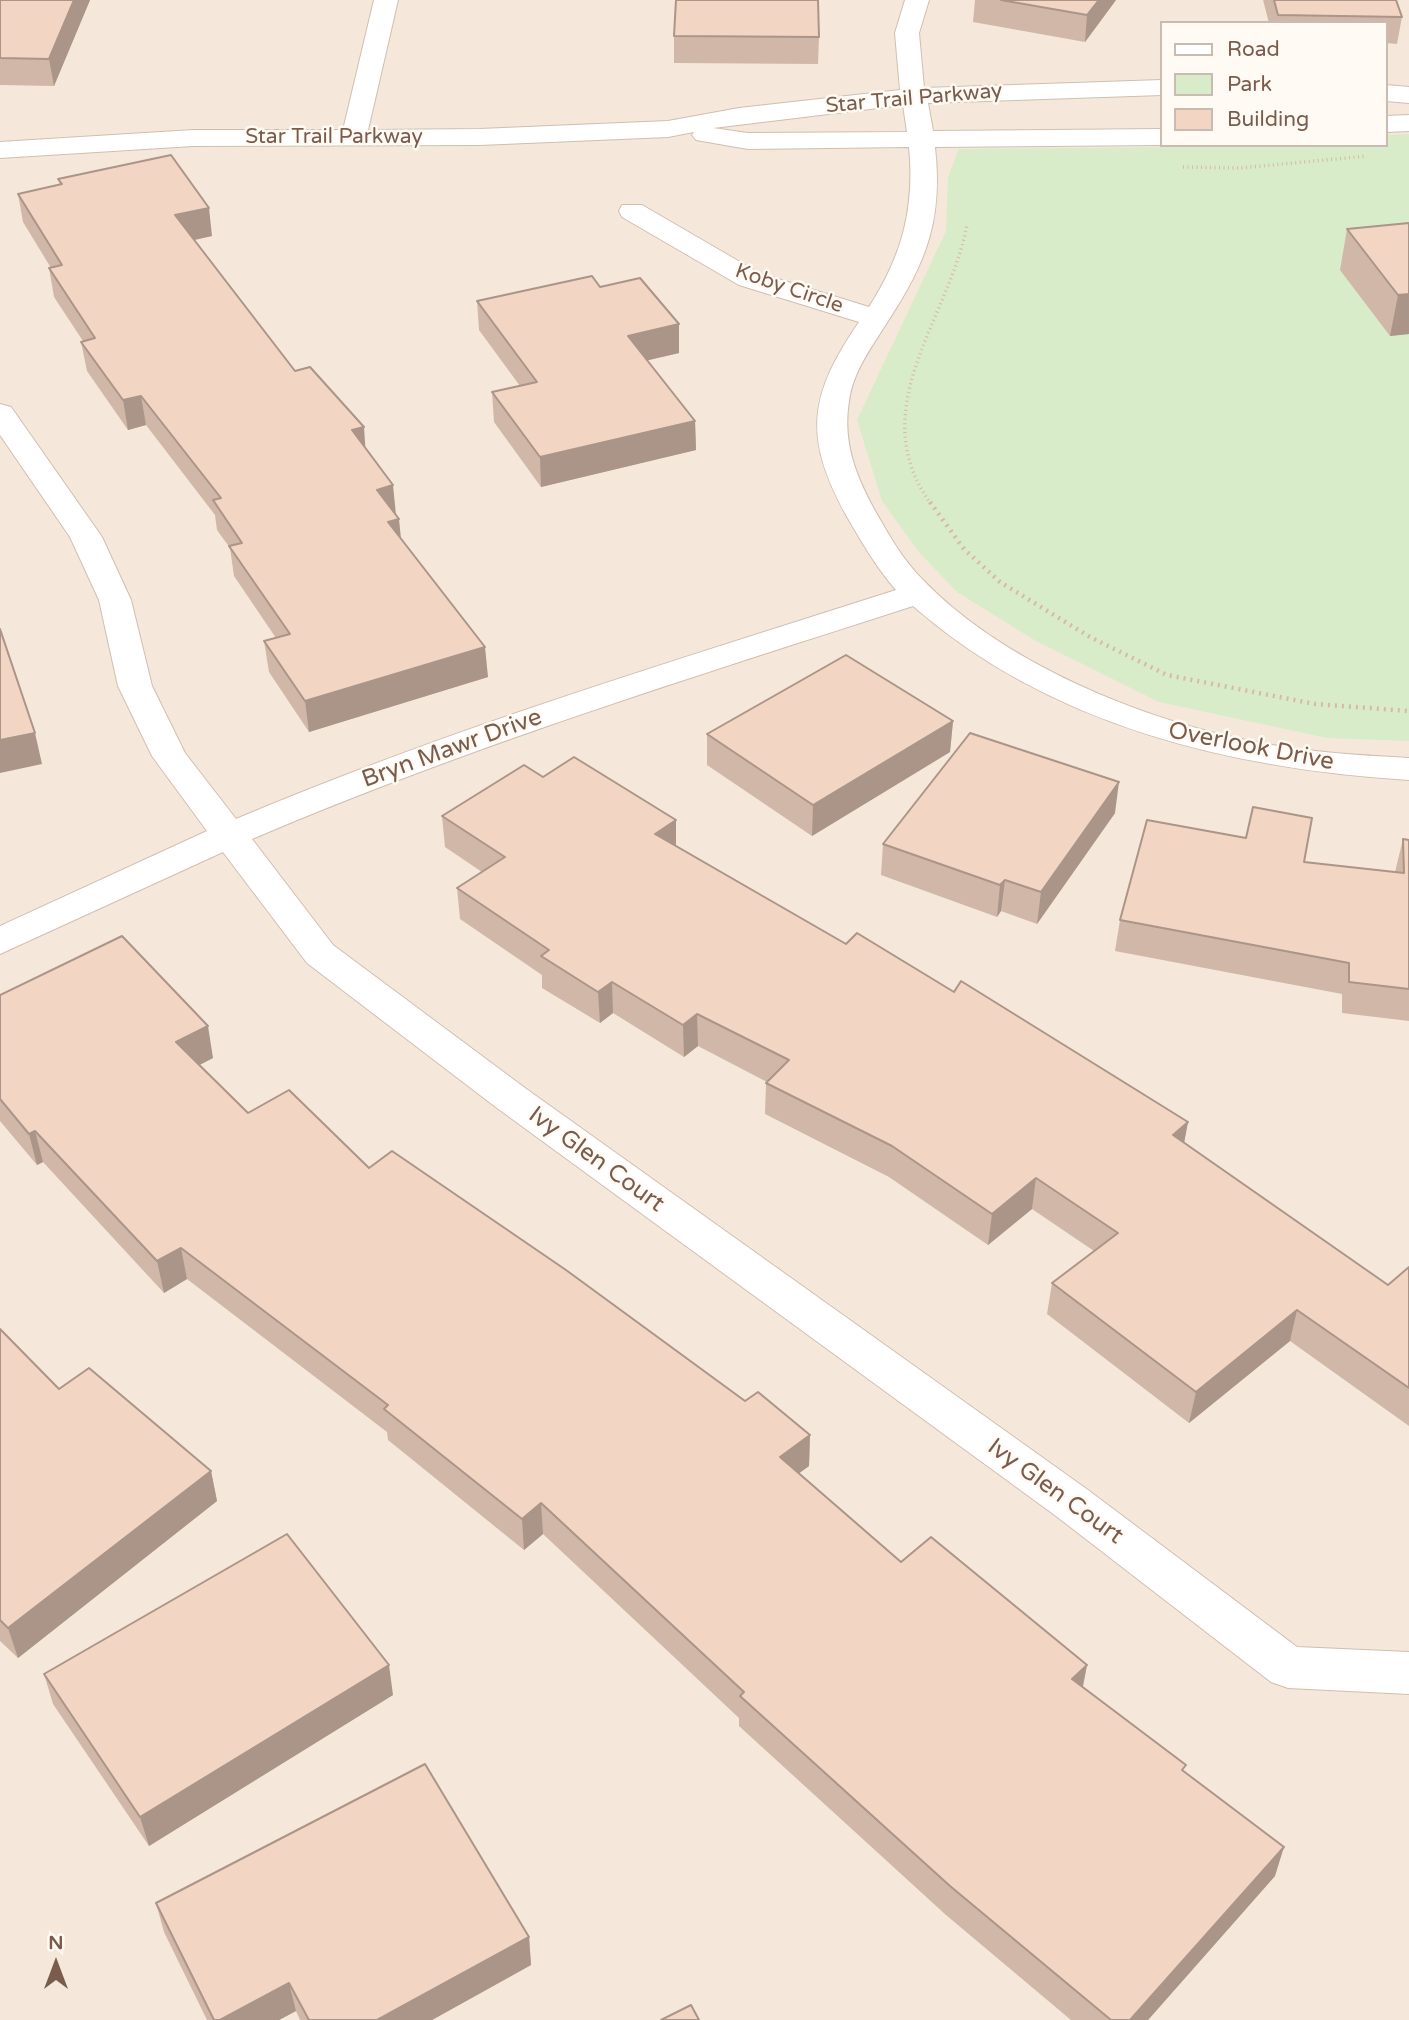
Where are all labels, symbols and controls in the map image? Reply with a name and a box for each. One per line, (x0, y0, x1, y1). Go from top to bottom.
legend (1160, 21, 1388, 147)
text: Road (1227, 37, 1280, 62)
text: Park (1227, 72, 1272, 97)
street label: Star Trail Parkway (825, 79, 1003, 119)
text: Building (1227, 107, 1309, 132)
street label: Star Trail Parkway (245, 124, 423, 150)
street label: Koby Circle (732, 259, 846, 319)
street label: Bryn Mawr Drive (358, 703, 546, 795)
street label: Overlook Drive (1166, 717, 1336, 777)
street label: Ivy Glen Court (522, 1101, 670, 1219)
street label: Ivy Glen Court (981, 1433, 1129, 1551)
north arrow (21, 1929, 91, 1999)
text: N (48, 1932, 64, 1954)

